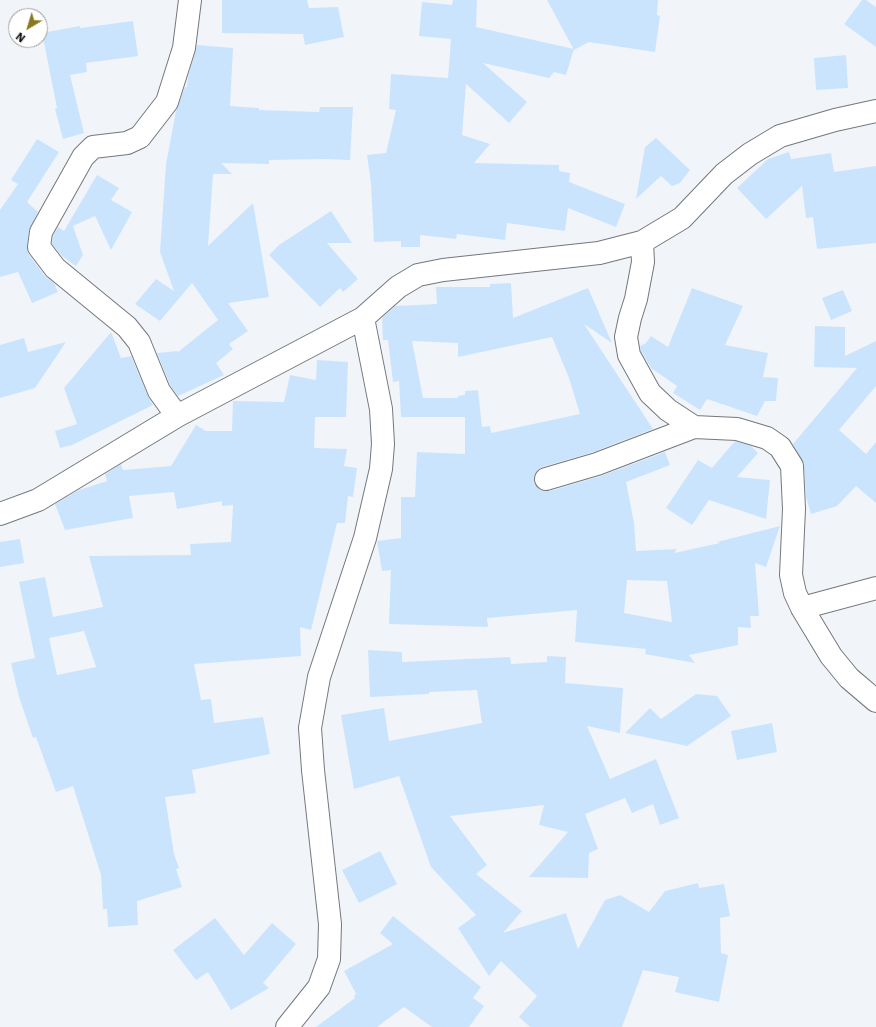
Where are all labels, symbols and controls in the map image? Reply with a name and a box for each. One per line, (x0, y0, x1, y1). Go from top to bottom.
north arrow (8, 8, 48, 48)
text: N (14, 29, 28, 45)

